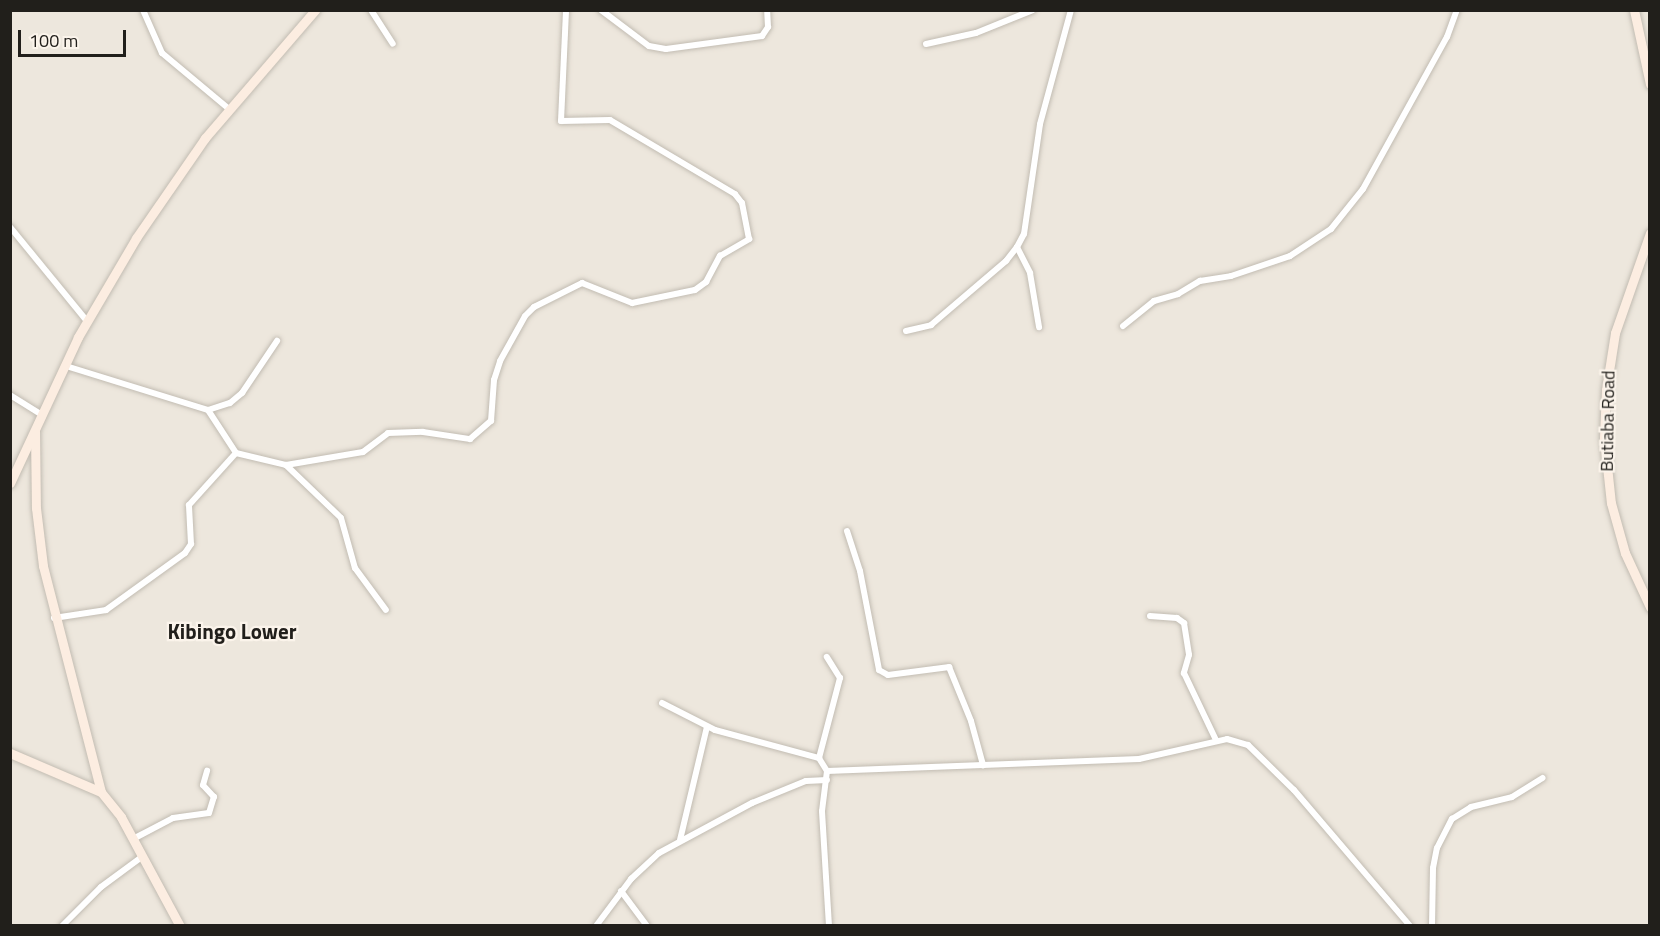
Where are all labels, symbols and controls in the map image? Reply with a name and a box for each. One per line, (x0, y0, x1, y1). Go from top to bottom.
scale bar (21, 18, 129, 56)
text: 100 m (29, 27, 78, 54)
street label: Butiaba Road (1596, 370, 1620, 472)
district label: Kibingo Lower (167, 618, 297, 644)

